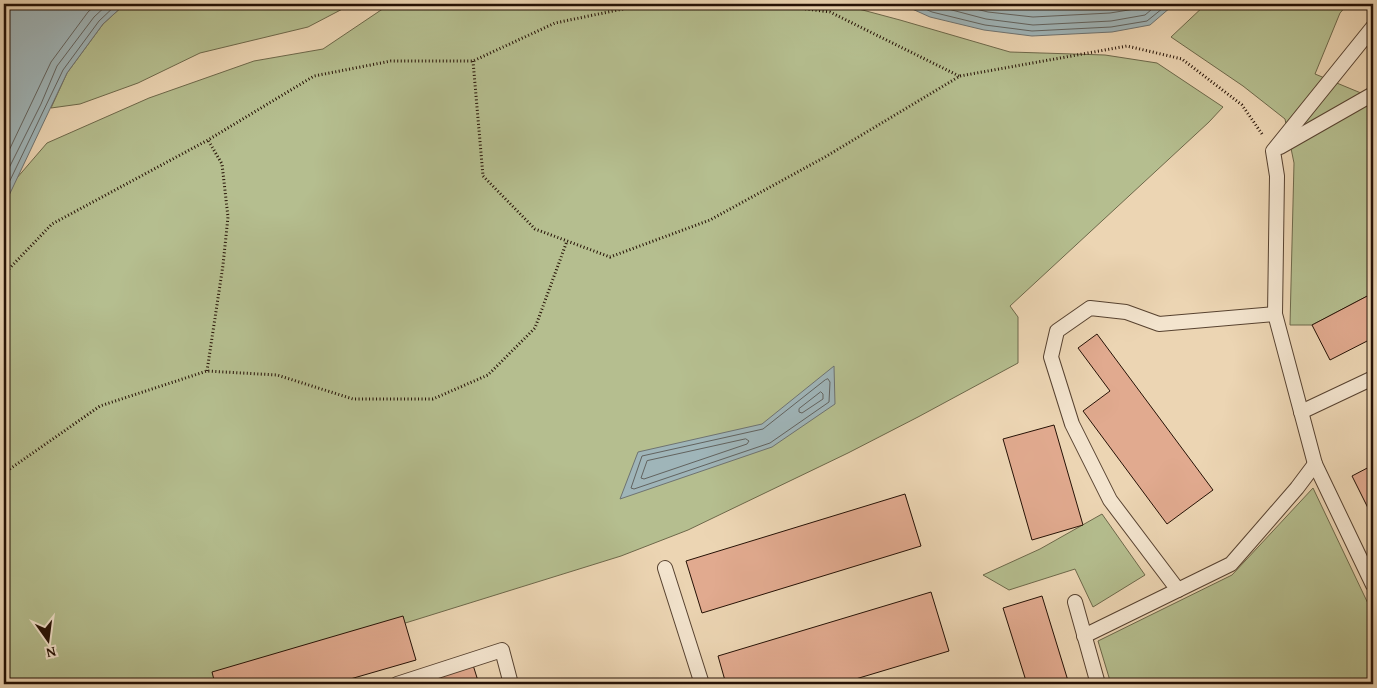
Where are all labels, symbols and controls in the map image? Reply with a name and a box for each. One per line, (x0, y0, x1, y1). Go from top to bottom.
north arrow (22, 616, 72, 666)
text: N (44, 642, 58, 664)

